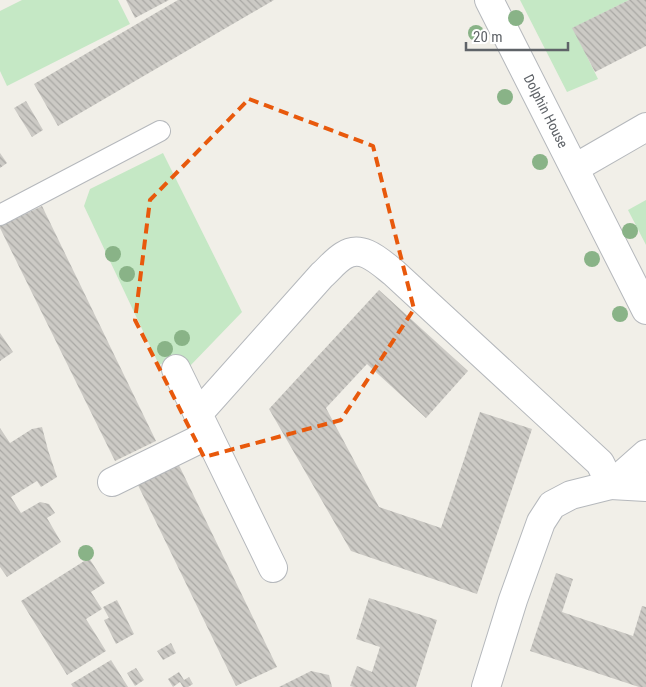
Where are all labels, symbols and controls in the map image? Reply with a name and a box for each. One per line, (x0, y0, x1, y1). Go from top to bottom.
scale bar (466, 20, 568, 52)
text: 20 m (473, 28, 503, 46)
street label: Dolphin House (521, 71, 572, 151)

